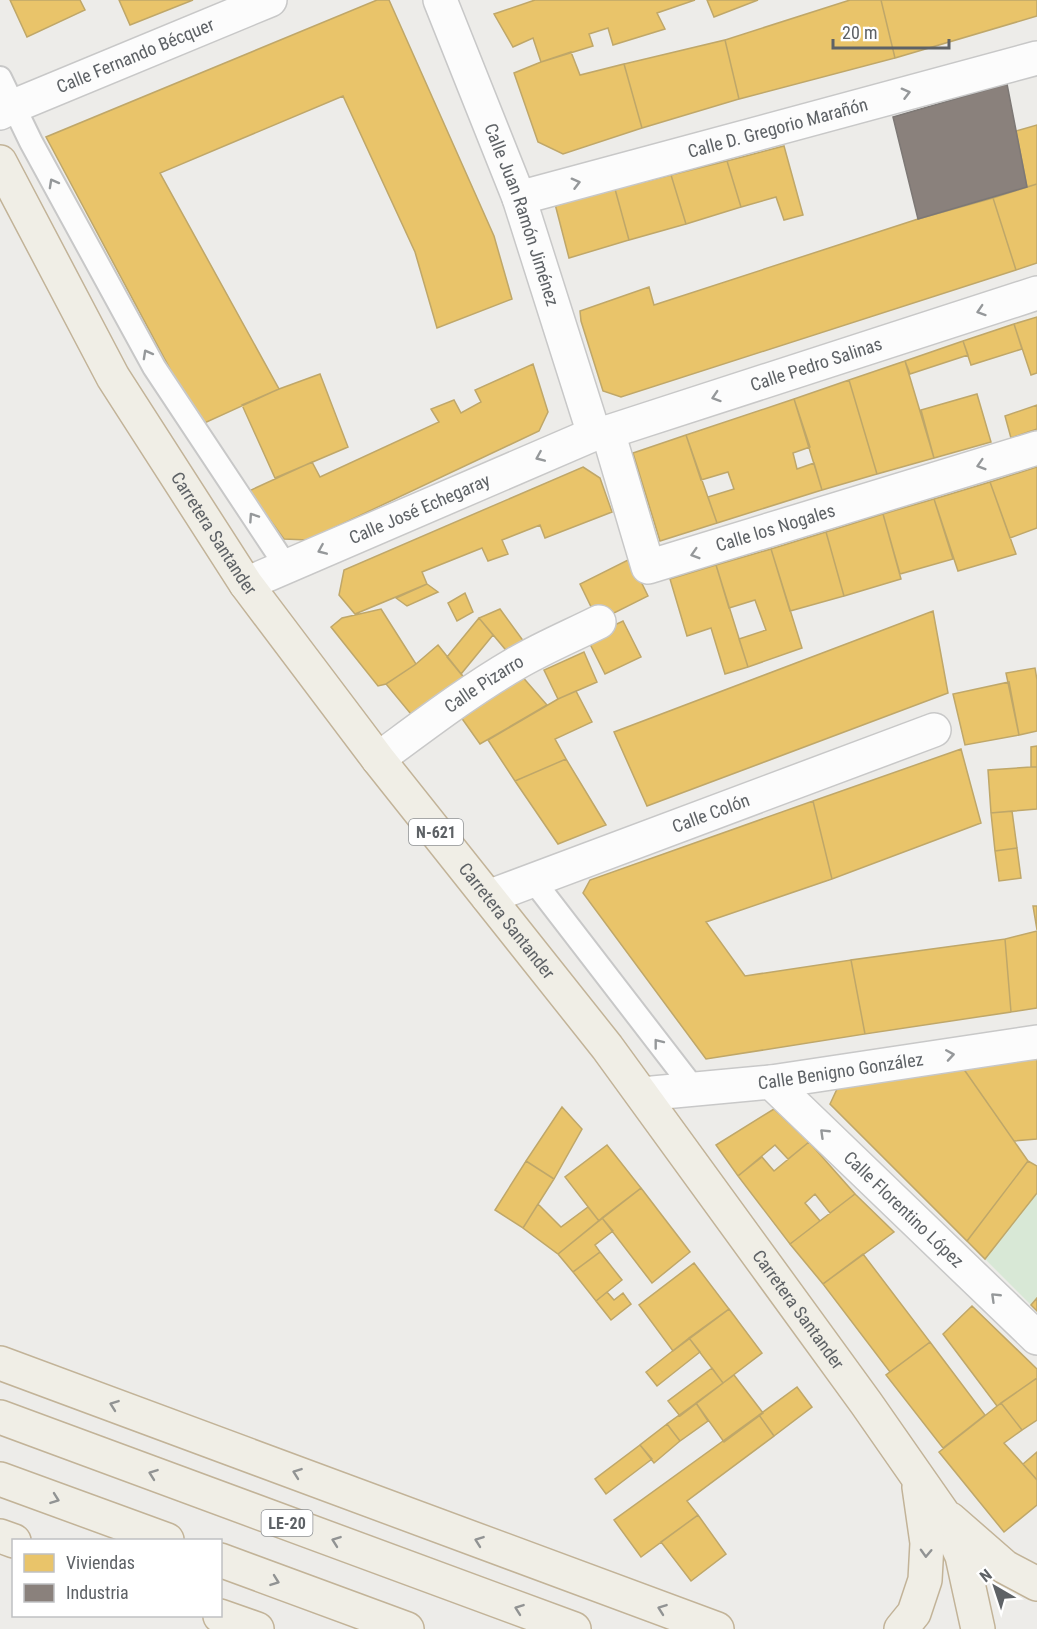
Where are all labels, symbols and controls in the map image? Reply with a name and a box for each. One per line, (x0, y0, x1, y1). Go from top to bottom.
scale bar (833, 12, 948, 50)
street label: Calle Fernando Bécquer (53, 13, 218, 97)
text: 20 m (842, 22, 877, 43)
one-way arrow (901, 88, 911, 101)
street label: Calle D. Gregorio Marañón (685, 93, 870, 162)
street label: Calle Juan Ramón Jiménez (480, 120, 564, 309)
one-way arrow (570, 178, 581, 190)
one-way arrow (49, 179, 60, 189)
one-way arrow (976, 304, 987, 316)
street label: Calle Pedro Salinas (748, 333, 885, 395)
one-way arrow (143, 350, 154, 360)
one-way arrow (711, 390, 722, 402)
one-way arrow (536, 450, 547, 462)
one-way arrow (976, 458, 987, 470)
street label: Carretera Santander (167, 468, 262, 599)
street label: Calle José Echegaray (346, 469, 493, 548)
street label: Calle los Nogales (713, 499, 837, 556)
one-way arrow (249, 513, 261, 523)
one-way arrow (318, 543, 329, 555)
one-way arrow (690, 547, 701, 559)
street label: Calle Pizarro (440, 650, 527, 717)
street label: Calle Colón (669, 789, 752, 837)
road number: N-621 (409, 819, 463, 845)
street label: Carretera Santander (455, 859, 560, 983)
one-way arrow (655, 1039, 666, 1050)
street label: Calle Benigno González (757, 1048, 925, 1093)
one-way arrow (945, 1050, 955, 1062)
one-way arrow (820, 1129, 830, 1140)
street label: Calle Florentino López (840, 1147, 968, 1272)
street label: Carretera Santander (748, 1246, 849, 1373)
one-way arrow (991, 1293, 1001, 1304)
one-way arrow (109, 1400, 120, 1412)
one-way arrow (292, 1467, 302, 1480)
one-way arrow (148, 1468, 159, 1481)
one-way arrow (49, 1492, 60, 1505)
road number: LE-20 (262, 1510, 312, 1536)
one-way arrow (475, 1535, 485, 1548)
one-way arrow (331, 1536, 342, 1548)
legend (12, 1539, 222, 1617)
one-way arrow (920, 1548, 933, 1557)
text: Viviendas (66, 1552, 135, 1573)
north arrow (965, 1557, 1025, 1617)
text: N (976, 1565, 996, 1586)
one-way arrow (270, 1573, 280, 1586)
text: Industria (66, 1582, 129, 1603)
one-way arrow (514, 1603, 524, 1616)
one-way arrow (657, 1603, 668, 1616)

